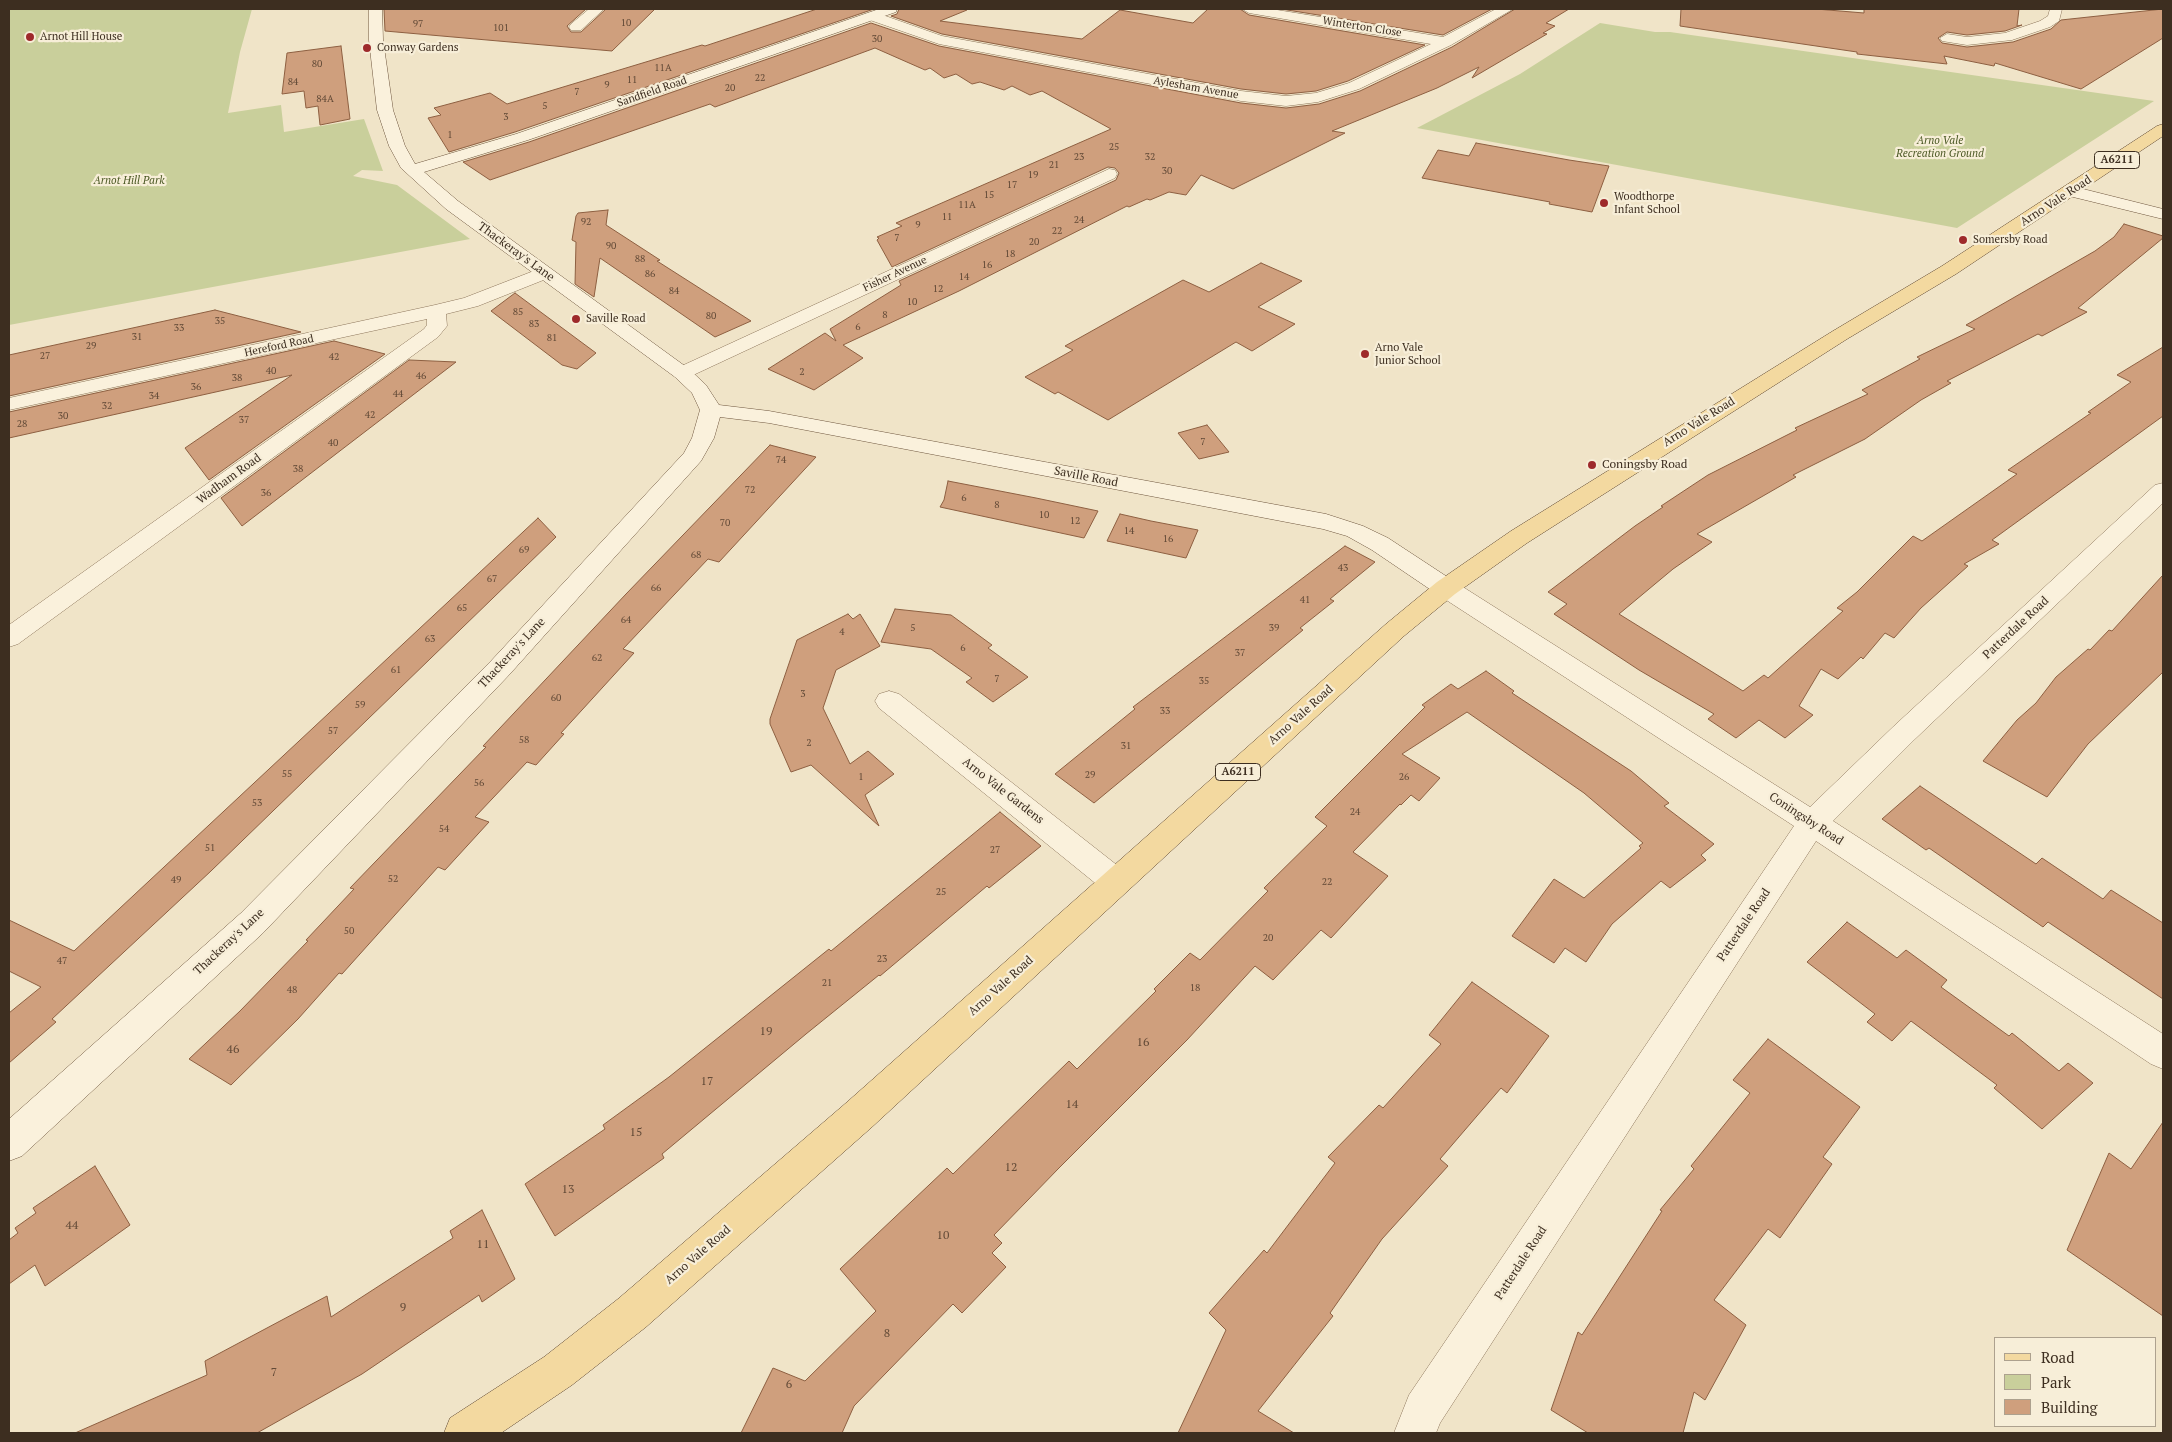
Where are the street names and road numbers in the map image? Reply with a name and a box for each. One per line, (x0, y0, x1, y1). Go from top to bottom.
street label: Winterton Close (1321, 14, 1403, 40)
street label: Sandfield Road (615, 74, 689, 110)
street label: Aylesham Avenue (1152, 74, 1240, 102)
road number: A6211 (2094, 152, 2140, 168)
street label: Arno Vale Road (2018, 173, 2094, 229)
street label: Thackeray's Lane (475, 219, 557, 285)
street label: Fisher Avenue (861, 253, 929, 295)
street label: Hereford Road (243, 332, 315, 360)
street label: Arno Vale Road (1660, 394, 1738, 450)
street label: Wadham Road (194, 451, 264, 507)
street label: Saville Road (1053, 464, 1119, 490)
street label: Patterdale Road (1980, 594, 2052, 662)
street label: Thackeray's Lane (476, 615, 548, 691)
street label: Arno Vale Road (1266, 682, 1336, 748)
street label: Arno Vale Gardens (959, 755, 1047, 827)
road number: A6211 (1216, 764, 1260, 780)
street label: Coningsby Road (1766, 790, 1846, 848)
street label: Patterdale Road (1714, 886, 1774, 964)
street label: Thackeray's Lane (191, 906, 267, 978)
street label: Arno Vale Road (966, 953, 1036, 1019)
street label: Arno Vale Road (662, 1223, 734, 1287)
street label: Patterdale Road (1492, 1224, 1550, 1302)

